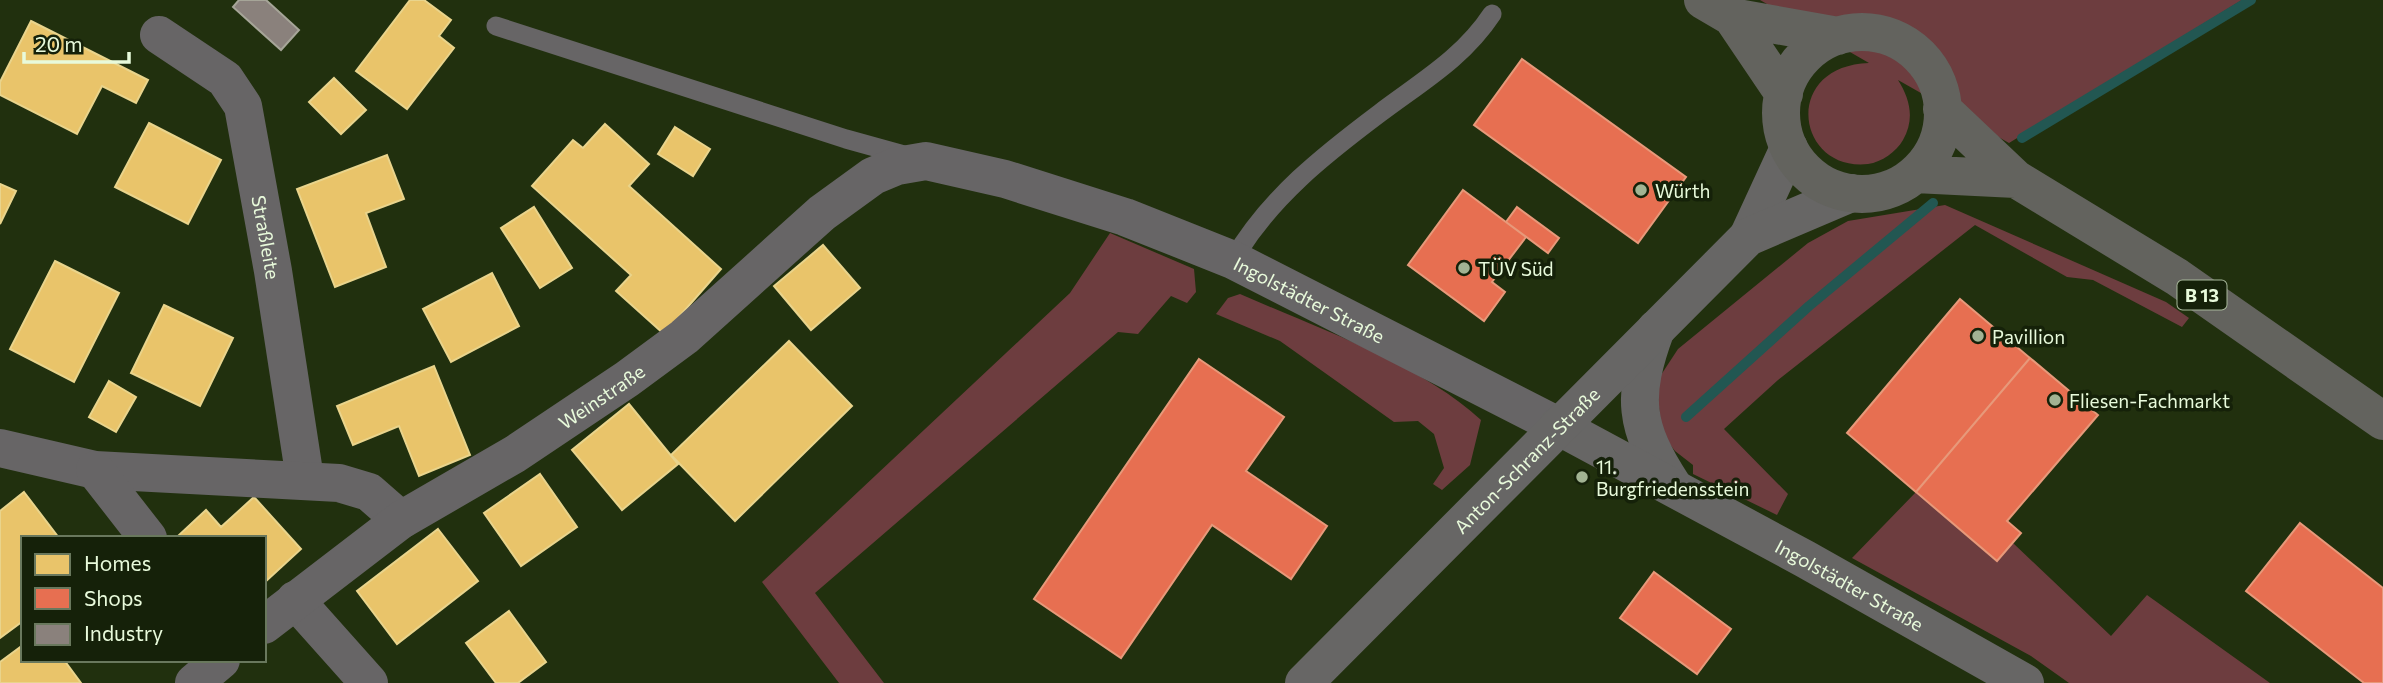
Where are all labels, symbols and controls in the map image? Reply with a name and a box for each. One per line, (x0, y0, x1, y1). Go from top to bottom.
scale bar (24, 21, 130, 65)
text: 20 m (35, 31, 83, 56)
place label: Würth (1655, 179, 1710, 202)
marker: Würth (1633, 182, 1649, 198)
street label: Straßleite (248, 193, 286, 281)
street label: Ingolstädter Straße (1230, 251, 1389, 347)
place label: TÜV Süd (1478, 257, 1553, 280)
marker: TÜV Süd (1456, 260, 1472, 276)
road number: B 13 (2178, 281, 2226, 310)
place label: Pavillion (1992, 325, 2065, 348)
marker: Pavillion (1970, 328, 1986, 344)
street label: Weinstraße (554, 359, 649, 433)
street label: Anton-Schranz-Straße (1449, 382, 1604, 538)
place label: Fliesen-Fachmarkt (2069, 389, 2230, 412)
marker: Fliesen-Fachmarkt (2047, 392, 2063, 408)
place label: 11. Burgfriedensstein (1596, 455, 1749, 500)
marker: 11. Burgfriedensstein (1574, 469, 1590, 485)
street label: Ingolstädter Straße (1772, 534, 1928, 635)
legend (21, 536, 266, 662)
text: Homes (84, 550, 151, 575)
text: Shops (84, 585, 143, 610)
text: Industry (84, 620, 163, 645)

